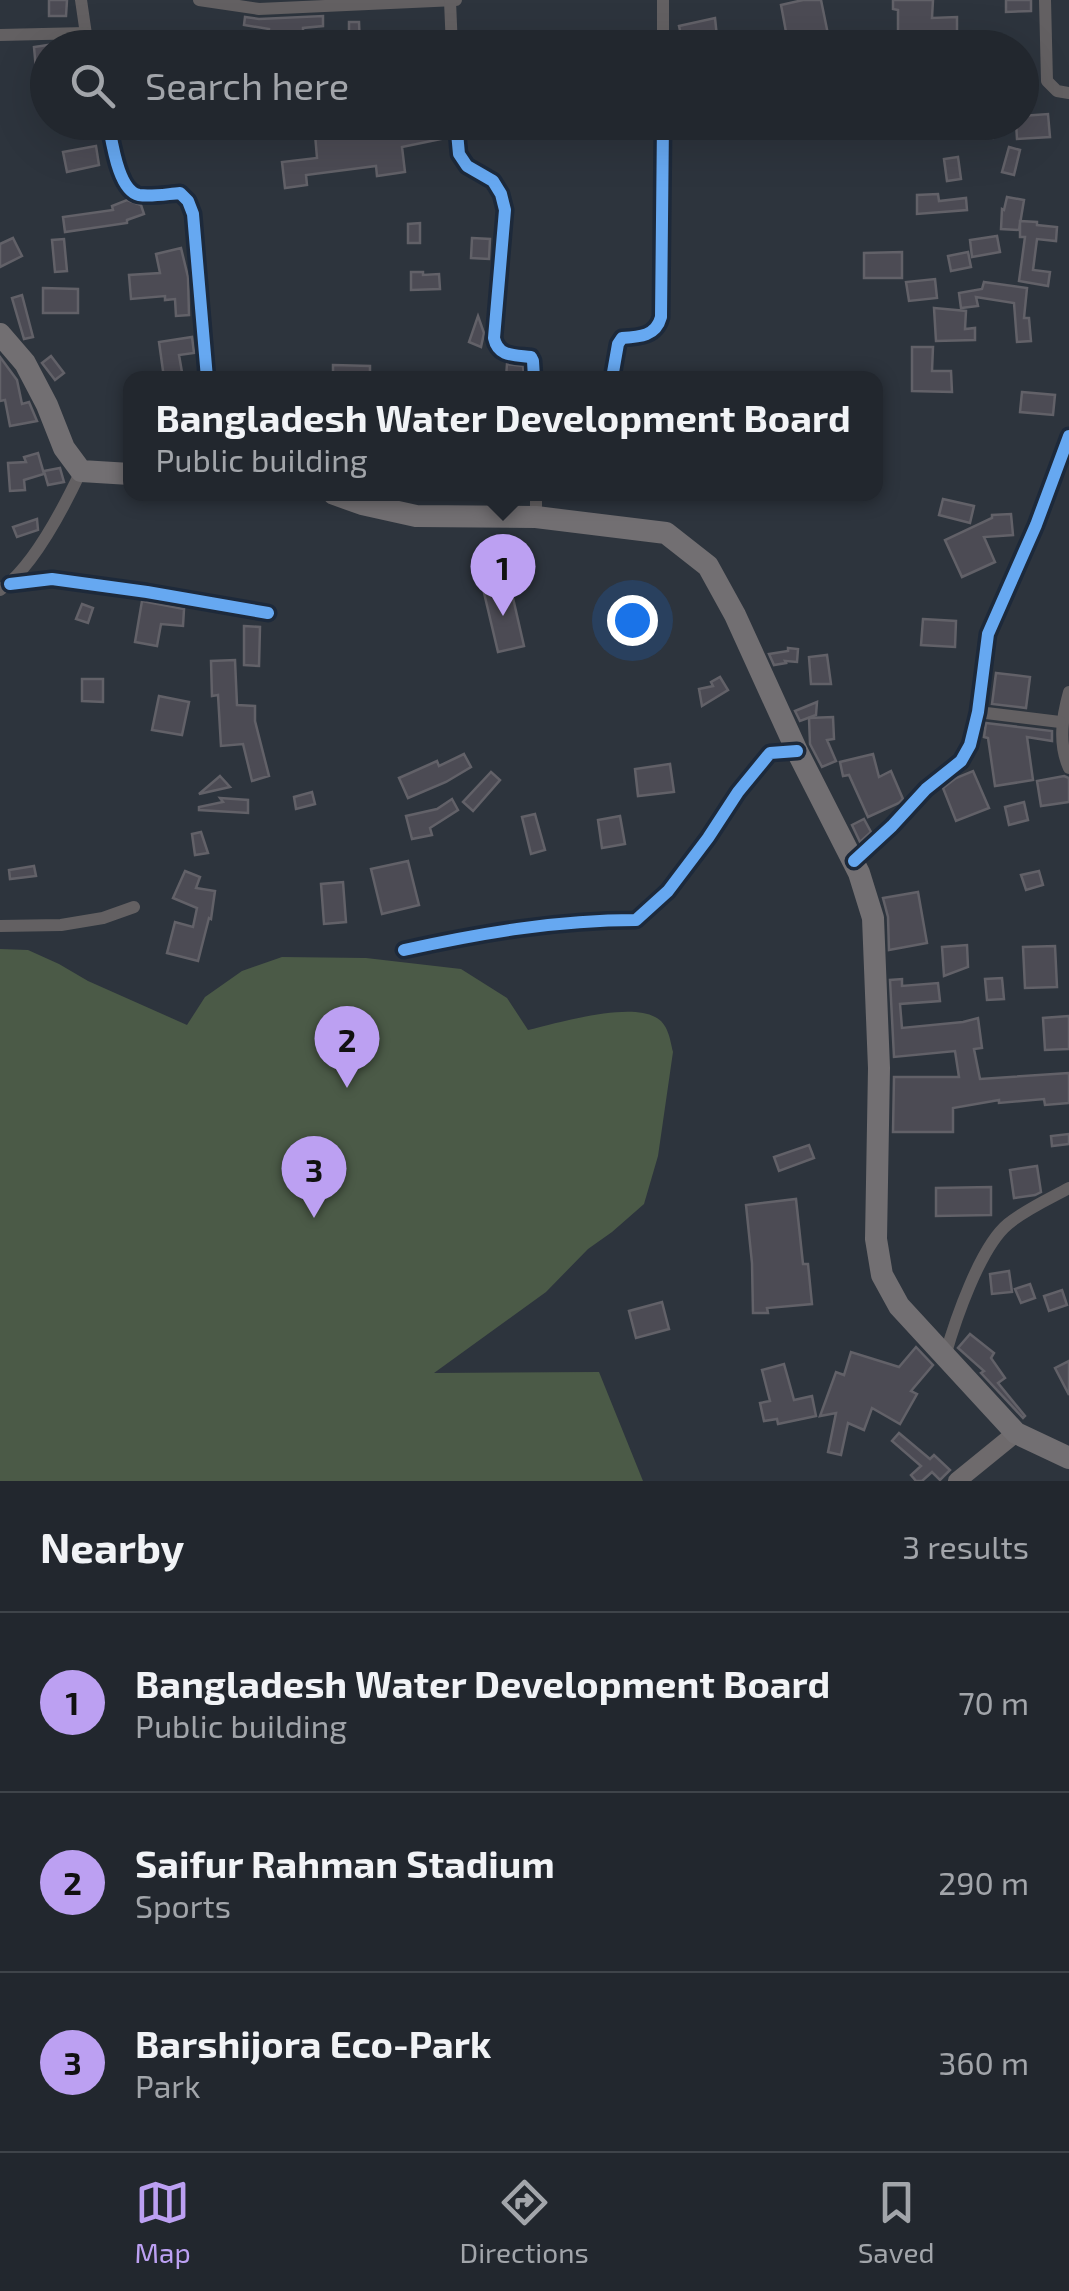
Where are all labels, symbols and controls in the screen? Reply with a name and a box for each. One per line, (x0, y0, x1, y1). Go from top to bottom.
search box (30, 30, 1039, 140)
icon: search (65, 58, 120, 113)
text: Search here (145, 62, 349, 108)
popup (123, 371, 883, 501)
text: Bangladesh Water Development Board (155, 394, 851, 440)
text: Public building (155, 440, 368, 478)
pin: 1 (470, 534, 536, 616)
your location (607, 595, 658, 646)
pin: 2 (314, 1006, 380, 1088)
pin: 3 (282, 1136, 346, 1218)
text: Nearby (40, 1521, 184, 1571)
text: 3 results (902, 1527, 1029, 1565)
text: Bangladesh Water Development Board (135, 1660, 830, 1706)
text: 1 (66, 1683, 79, 1721)
text: 70 m (958, 1683, 1029, 1721)
text: Public building (135, 1706, 347, 1744)
text: Saifur Rahman Stadium (135, 1840, 555, 1886)
text: 2 (63, 1863, 82, 1901)
text: 290 m (938, 1863, 1029, 1901)
text: Sports (135, 1886, 231, 1924)
text: Barshijora Eco-Park (135, 2020, 491, 2066)
text: 3 (63, 2043, 82, 2081)
text: 360 m (938, 2043, 1029, 2081)
text: Park (135, 2066, 200, 2104)
tab: Map (134, 2175, 191, 2269)
tab: Directions (460, 2175, 589, 2269)
tab: Saved (858, 2175, 935, 2269)

